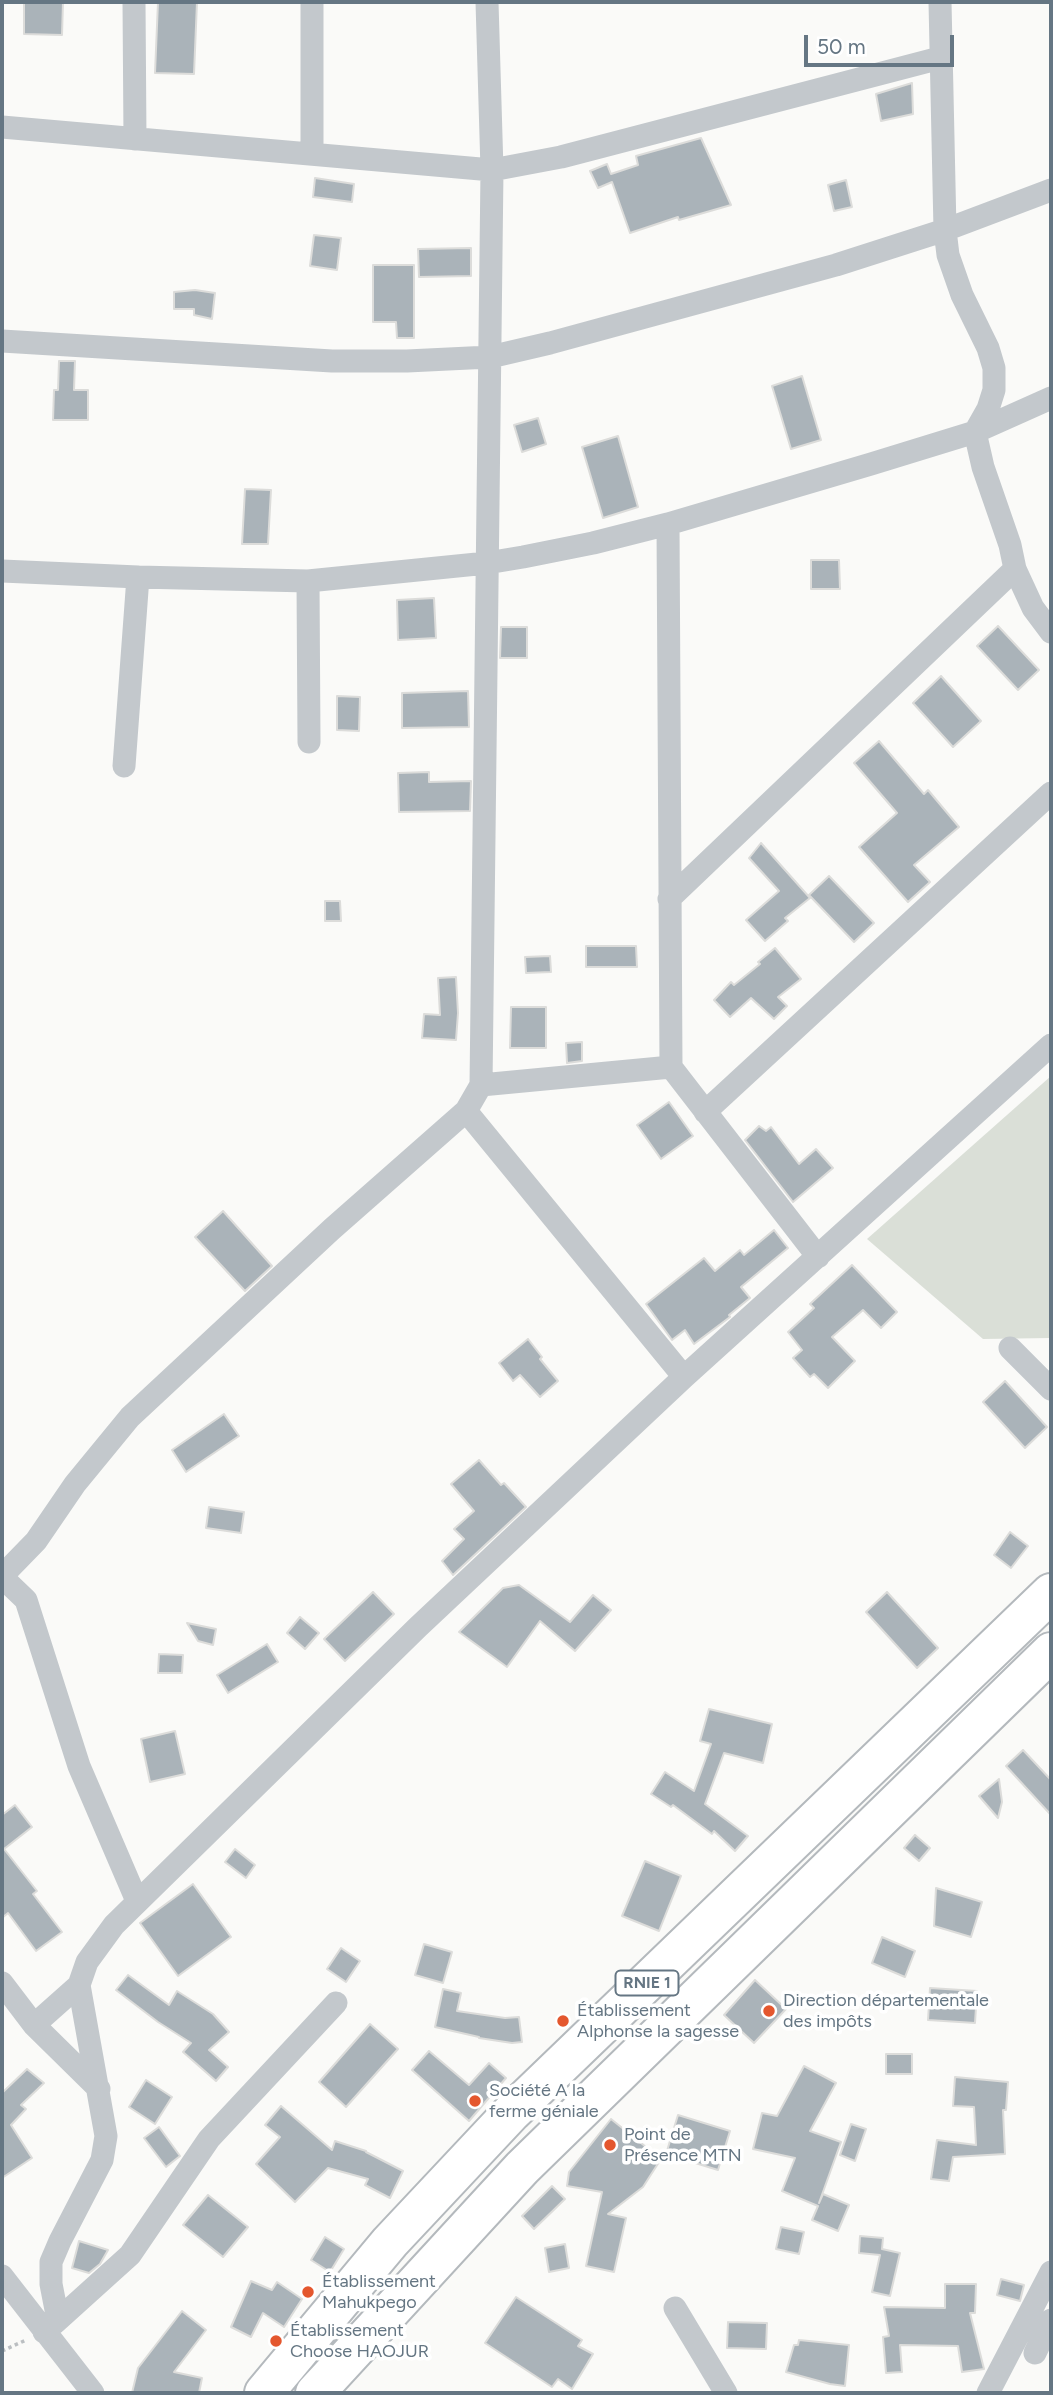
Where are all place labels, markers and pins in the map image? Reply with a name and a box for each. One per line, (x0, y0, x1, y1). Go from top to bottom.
place label: Direction départementale des impôts (783, 1990, 989, 2032)
place label: Établissement Alphonse la sagesse (577, 2000, 739, 2042)
marker: Direction départementale des impôts (761, 2003, 777, 2019)
marker: Établissement Alphonse la sagesse (555, 2013, 571, 2029)
place label: Société A la ferme géniale (489, 2080, 599, 2122)
marker: Société A la ferme géniale (467, 2093, 483, 2109)
place label: Point de Présence MTN (624, 2124, 742, 2166)
marker: Point de Présence MTN (602, 2137, 618, 2153)
place label: Établissement Mahukpego (322, 2271, 436, 2314)
marker: Établissement Mahukpego (300, 2284, 316, 2300)
place label: Établissement Choose HAOJUR (290, 2320, 429, 2362)
marker: Établissement Choose HAOJUR (268, 2333, 284, 2349)

